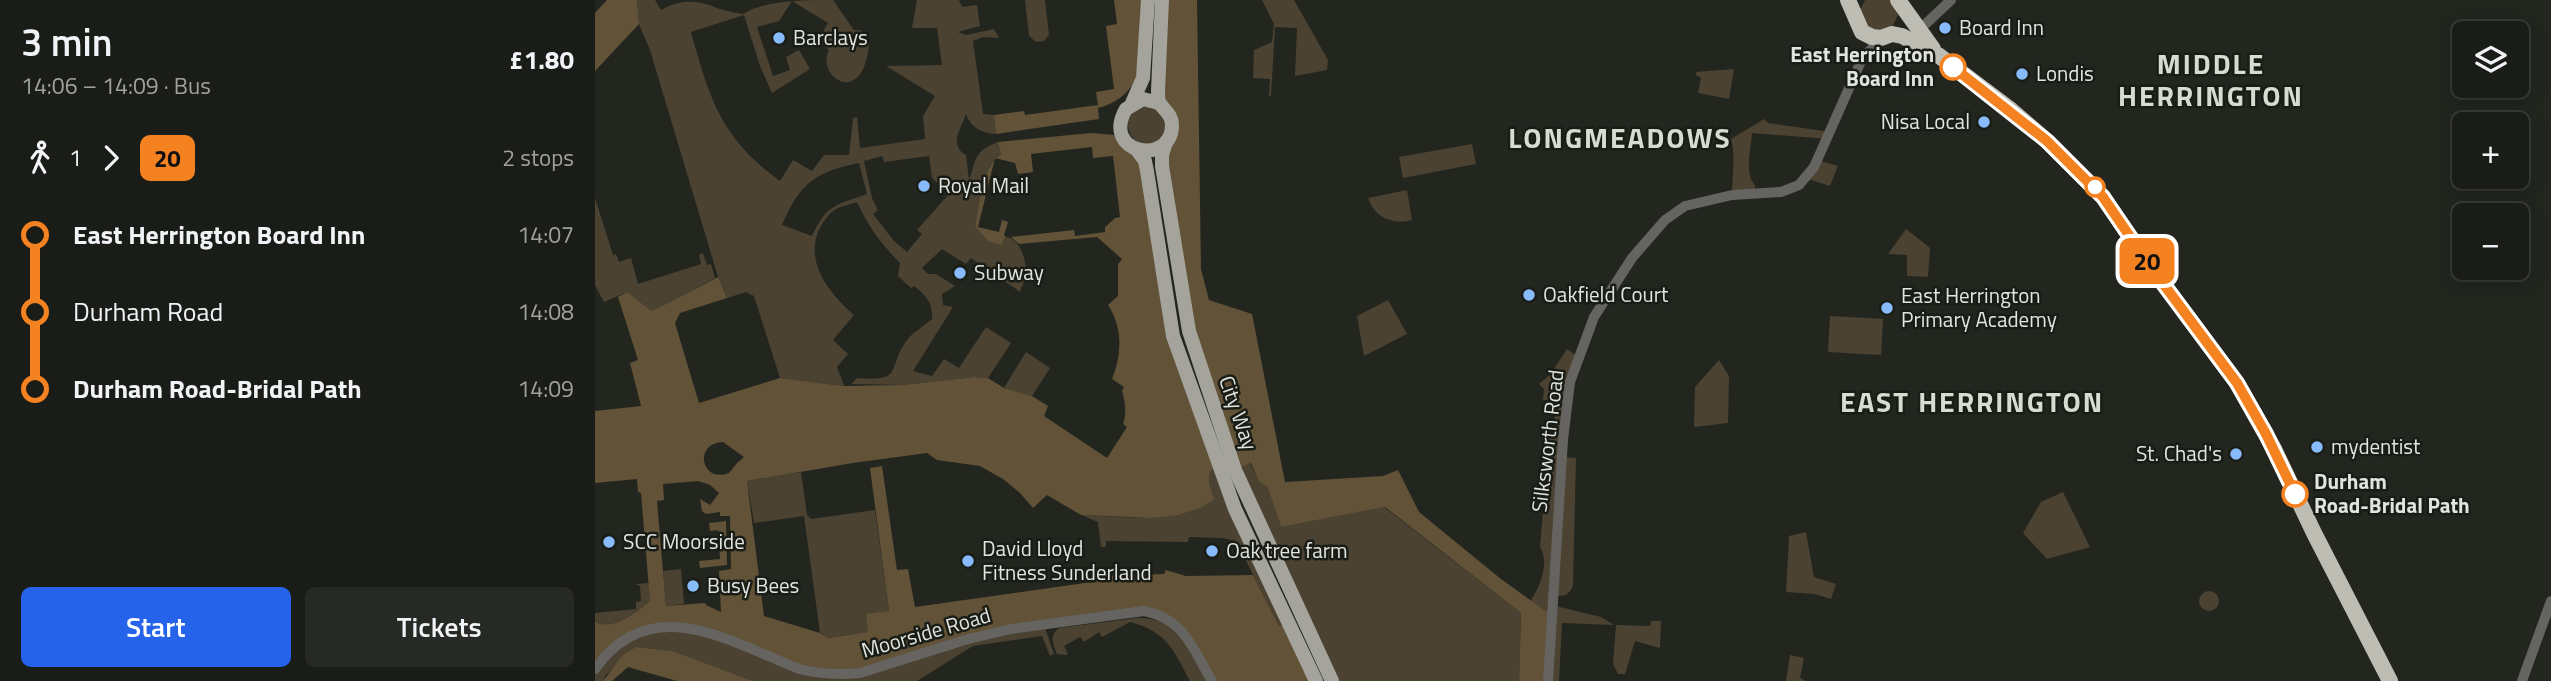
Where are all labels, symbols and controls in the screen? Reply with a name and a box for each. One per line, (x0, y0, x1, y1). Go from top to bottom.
place label: Board Inn (1959, 11, 2044, 43)
text: 3 min (21, 13, 112, 71)
marker: Board Inn (1937, 20, 1953, 36)
place label: Barclays (793, 21, 868, 53)
map controls (2452, 21, 2529, 280)
button: layers (2452, 21, 2529, 98)
marker: Barclays (771, 30, 787, 46)
place label: East Herrington Board Inn (1790, 38, 1934, 94)
text: £1.80 (509, 40, 574, 79)
district label: MIDDLE HERRINGTON (2118, 42, 2304, 117)
marker: East Herrington Board Inn (1940, 54, 1966, 80)
place label: Londis (2036, 57, 2094, 89)
marker: Londis (2014, 66, 2030, 82)
text: 14:06 – 14:09 · Bus (21, 68, 211, 103)
place label: Nisa Local (1881, 105, 1970, 137)
button: + (2452, 112, 2529, 189)
marker: Nisa Local (1976, 114, 1992, 130)
district label: LONGMEADOWS (1508, 116, 1732, 159)
icon: walk (21, 139, 59, 177)
icon: forward (92, 139, 130, 177)
text: 1 (69, 140, 82, 175)
text: 20 (154, 140, 181, 176)
text: 2 stops (502, 140, 574, 175)
place label: Royal Mail (938, 169, 1029, 201)
unlabelled marker (2085, 177, 2105, 197)
marker: Royal Mail (916, 178, 932, 194)
button: − (2452, 203, 2529, 280)
text: East Herrington Board Inn (73, 215, 365, 254)
text: 14:07 (517, 217, 574, 252)
line badge: 20 (2115, 238, 2179, 284)
text: 20 (2134, 243, 2160, 279)
place label: Subway (974, 256, 1044, 288)
marker: Subway (952, 265, 968, 281)
place label: Oakfield Court (1543, 278, 1669, 310)
place label: East Herrington Primary Academy (1901, 279, 2057, 335)
marker: Oakfield Court (1521, 287, 1537, 303)
text: Durham Road (73, 292, 223, 331)
text: 14:08 (517, 294, 574, 329)
marker: East Herrington Primary Academy (1879, 300, 1895, 316)
street label: Silksworth Road (1522, 368, 1572, 514)
text: Durham Road-Bridal Path (73, 369, 362, 408)
text: 14:09 (517, 371, 574, 406)
street label: City Way (1211, 371, 1267, 454)
district label: EAST HERRINGTON (1840, 380, 2104, 423)
place label: mydentist (2331, 430, 2421, 462)
place label: St. Chad's (2136, 437, 2222, 469)
marker: mydentist (2309, 439, 2325, 455)
marker: St. Chad's (2228, 446, 2244, 462)
place label: Durham Road-Bridal Path (2314, 465, 2470, 521)
marker: Durham Road-Bridal Path (2282, 481, 2308, 507)
place label: SCC Moorside (623, 525, 745, 557)
place label: David Lloyd Fitness Sunderland (982, 532, 1152, 588)
marker: SCC Moorside (601, 534, 617, 550)
place label: Oak tree farm (1226, 534, 1348, 566)
marker: Oak tree farm (1204, 543, 1220, 559)
marker: David Lloyd Fitness Sunderland (960, 553, 976, 569)
place label: Busy Bees (707, 569, 799, 601)
marker: Busy Bees (685, 578, 701, 594)
button: Start (21, 587, 291, 667)
button: Tickets (305, 587, 574, 667)
street label: Moorside Road (857, 598, 994, 666)

